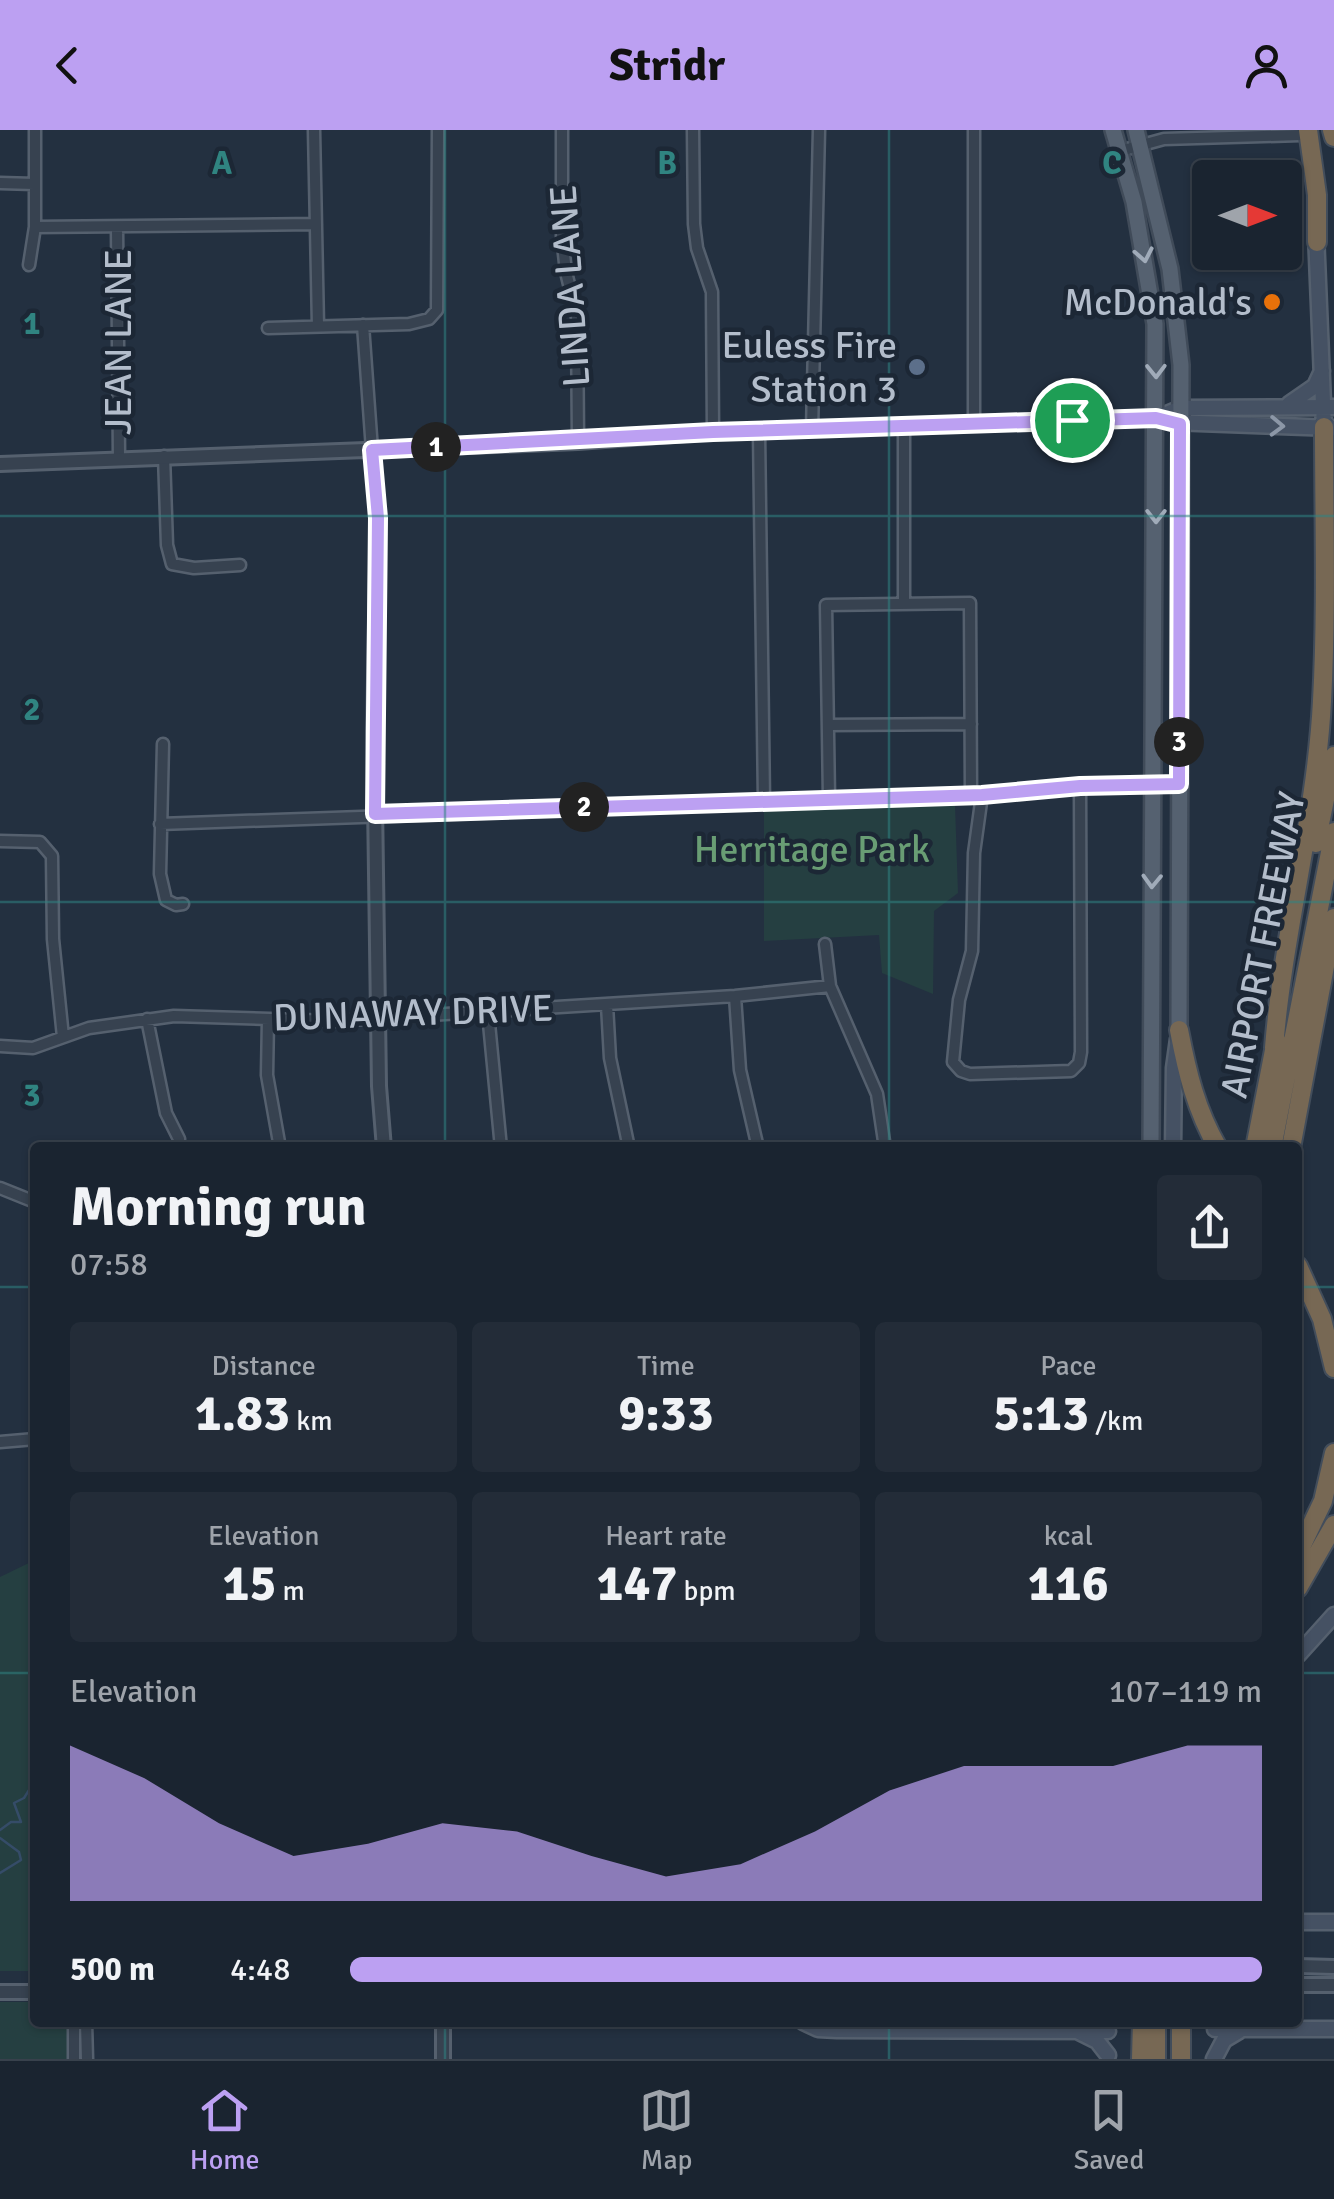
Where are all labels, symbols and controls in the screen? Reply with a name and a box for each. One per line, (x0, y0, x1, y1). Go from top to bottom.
icon: back (40, 38, 95, 93)
text: Stridr (609, 38, 725, 93)
icon: person (1239, 38, 1294, 93)
text: A (212, 144, 233, 183)
text: B (657, 144, 677, 183)
text: C (1102, 144, 1122, 183)
north arrow (1192, 160, 1302, 270)
map controls (1192, 160, 1302, 270)
street label: LINDA LANE (540, 184, 600, 388)
one-way arrow (1133, 246, 1154, 263)
street label: JEAN LANE (95, 249, 142, 435)
place label: McDonald's (1064, 279, 1252, 326)
marker: McDonald's (1261, 291, 1283, 313)
text: 1 (23, 304, 41, 343)
place label: Euless Fire Station 3 (721, 322, 897, 413)
marker: Euless Fire Station 3 (906, 356, 928, 378)
one-way arrow (1145, 364, 1166, 380)
pin (1030, 378, 1115, 463)
icon: arrive (1045, 393, 1100, 448)
one-way arrow (1270, 415, 1286, 436)
pin: 1 (411, 422, 461, 472)
text: 1 (428, 430, 444, 464)
one-way arrow (1145, 508, 1167, 524)
text: 2 (23, 690, 41, 729)
pin: 3 (1154, 717, 1204, 767)
text: 3 (1171, 725, 1187, 759)
pin: 2 (559, 782, 609, 832)
street label: AIRPORT FREEWAY (1210, 788, 1316, 1102)
text: 2 (576, 790, 592, 824)
park label: Herritage Park (694, 826, 930, 873)
one-way arrow (1142, 873, 1163, 889)
street label: DUNAWAY DRIVE (272, 985, 554, 1041)
text: 3 (23, 1076, 41, 1115)
text: Morning run (70, 1173, 367, 1241)
button: share (1157, 1175, 1262, 1280)
text: 07:58 (70, 1245, 148, 1284)
text: Distance (212, 1349, 316, 1383)
text: Time (637, 1349, 695, 1383)
text: Pace (1040, 1349, 1097, 1383)
text: 1.83 (195, 1383, 290, 1445)
text: 9:33 (618, 1383, 714, 1445)
text: 5:13 (993, 1383, 1089, 1445)
text: km (290, 1404, 333, 1438)
text: /km (1089, 1404, 1143, 1438)
text: Elevation (208, 1519, 319, 1553)
text: Heart rate (605, 1519, 727, 1553)
text: kcal (1044, 1519, 1093, 1553)
text: 15 (222, 1553, 276, 1615)
text: 147 (596, 1553, 677, 1615)
text: 116 (1028, 1553, 1109, 1615)
text: m (276, 1574, 305, 1608)
text: bpm (677, 1574, 736, 1608)
text: Elevation (70, 1672, 197, 1711)
text: 107–119 m (1109, 1672, 1262, 1711)
text: 500 m (70, 1950, 155, 1989)
text: 4:48 (230, 1950, 290, 1989)
tab: Home (190, 2083, 260, 2177)
tab: Map (639, 2083, 694, 2177)
tab: Saved (1074, 2083, 1144, 2177)

